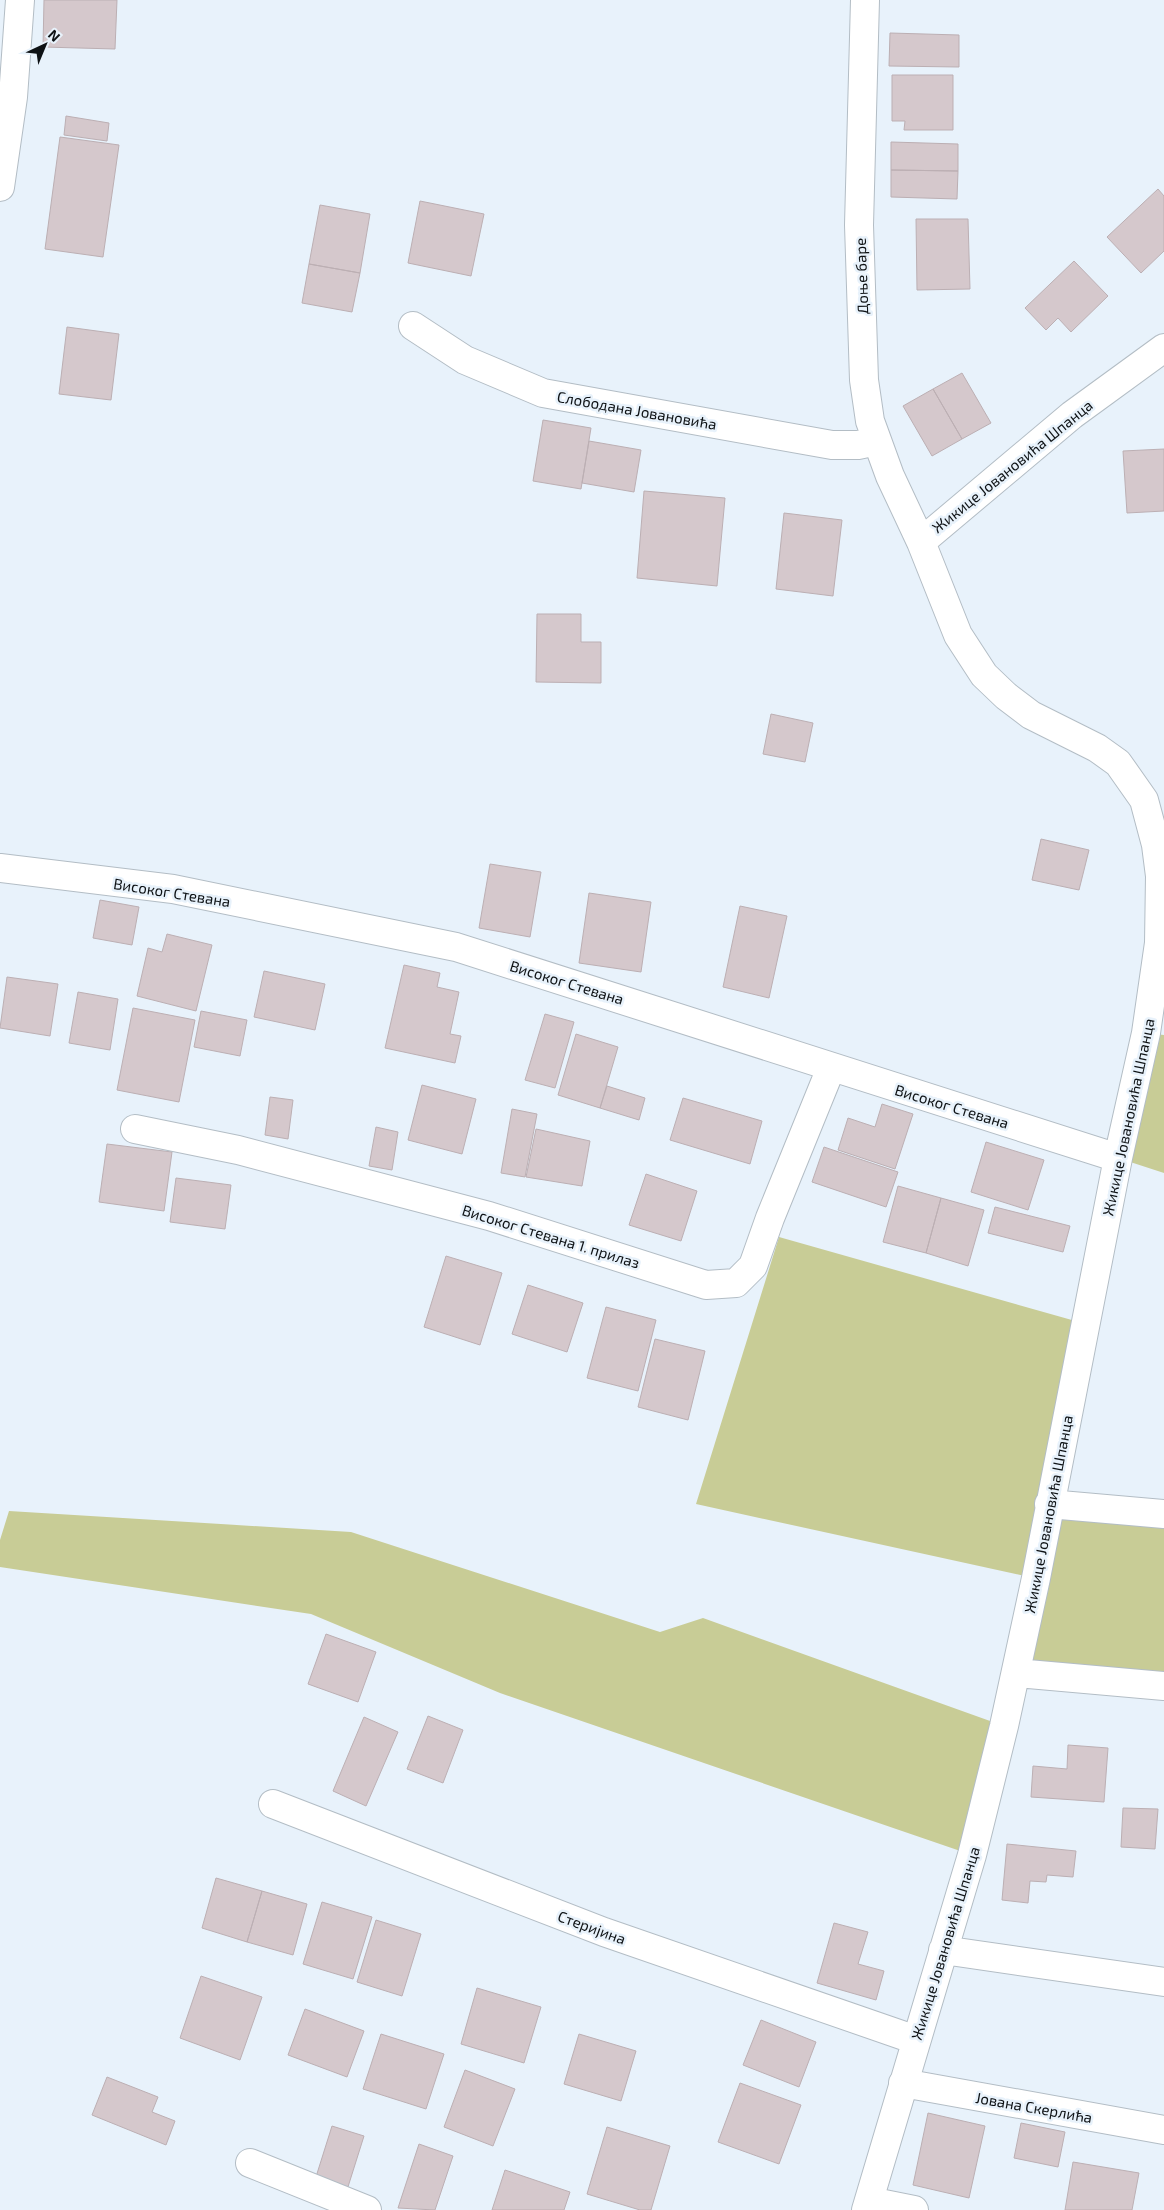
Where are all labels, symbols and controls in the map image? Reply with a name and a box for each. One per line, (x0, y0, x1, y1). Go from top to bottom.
north arrow (20, 20, 70, 70)
text: N (45, 26, 64, 45)
street label: Доње баре (851, 238, 871, 314)
street label: Слободана Јовановића (556, 387, 718, 433)
street label: Жикице Јовановића Шпанца (928, 396, 1096, 536)
street label: Високог Стевана (112, 874, 232, 910)
street label: Високог Стевана (508, 956, 626, 1008)
street label: Жикице Јовановића Шпанца (1098, 1017, 1158, 1217)
street label: Високог Стевана (893, 1080, 1011, 1132)
street label: Високог Стевана 1. прилаз (460, 1200, 642, 1272)
street label: Жикице Јовановића Шпанца (1020, 1413, 1076, 1615)
street label: Жикице Јовановића Шпанца (907, 1844, 983, 2042)
street label: Стеријина (555, 1906, 628, 1949)
street label: Јована Скерлића (974, 2088, 1094, 2126)

